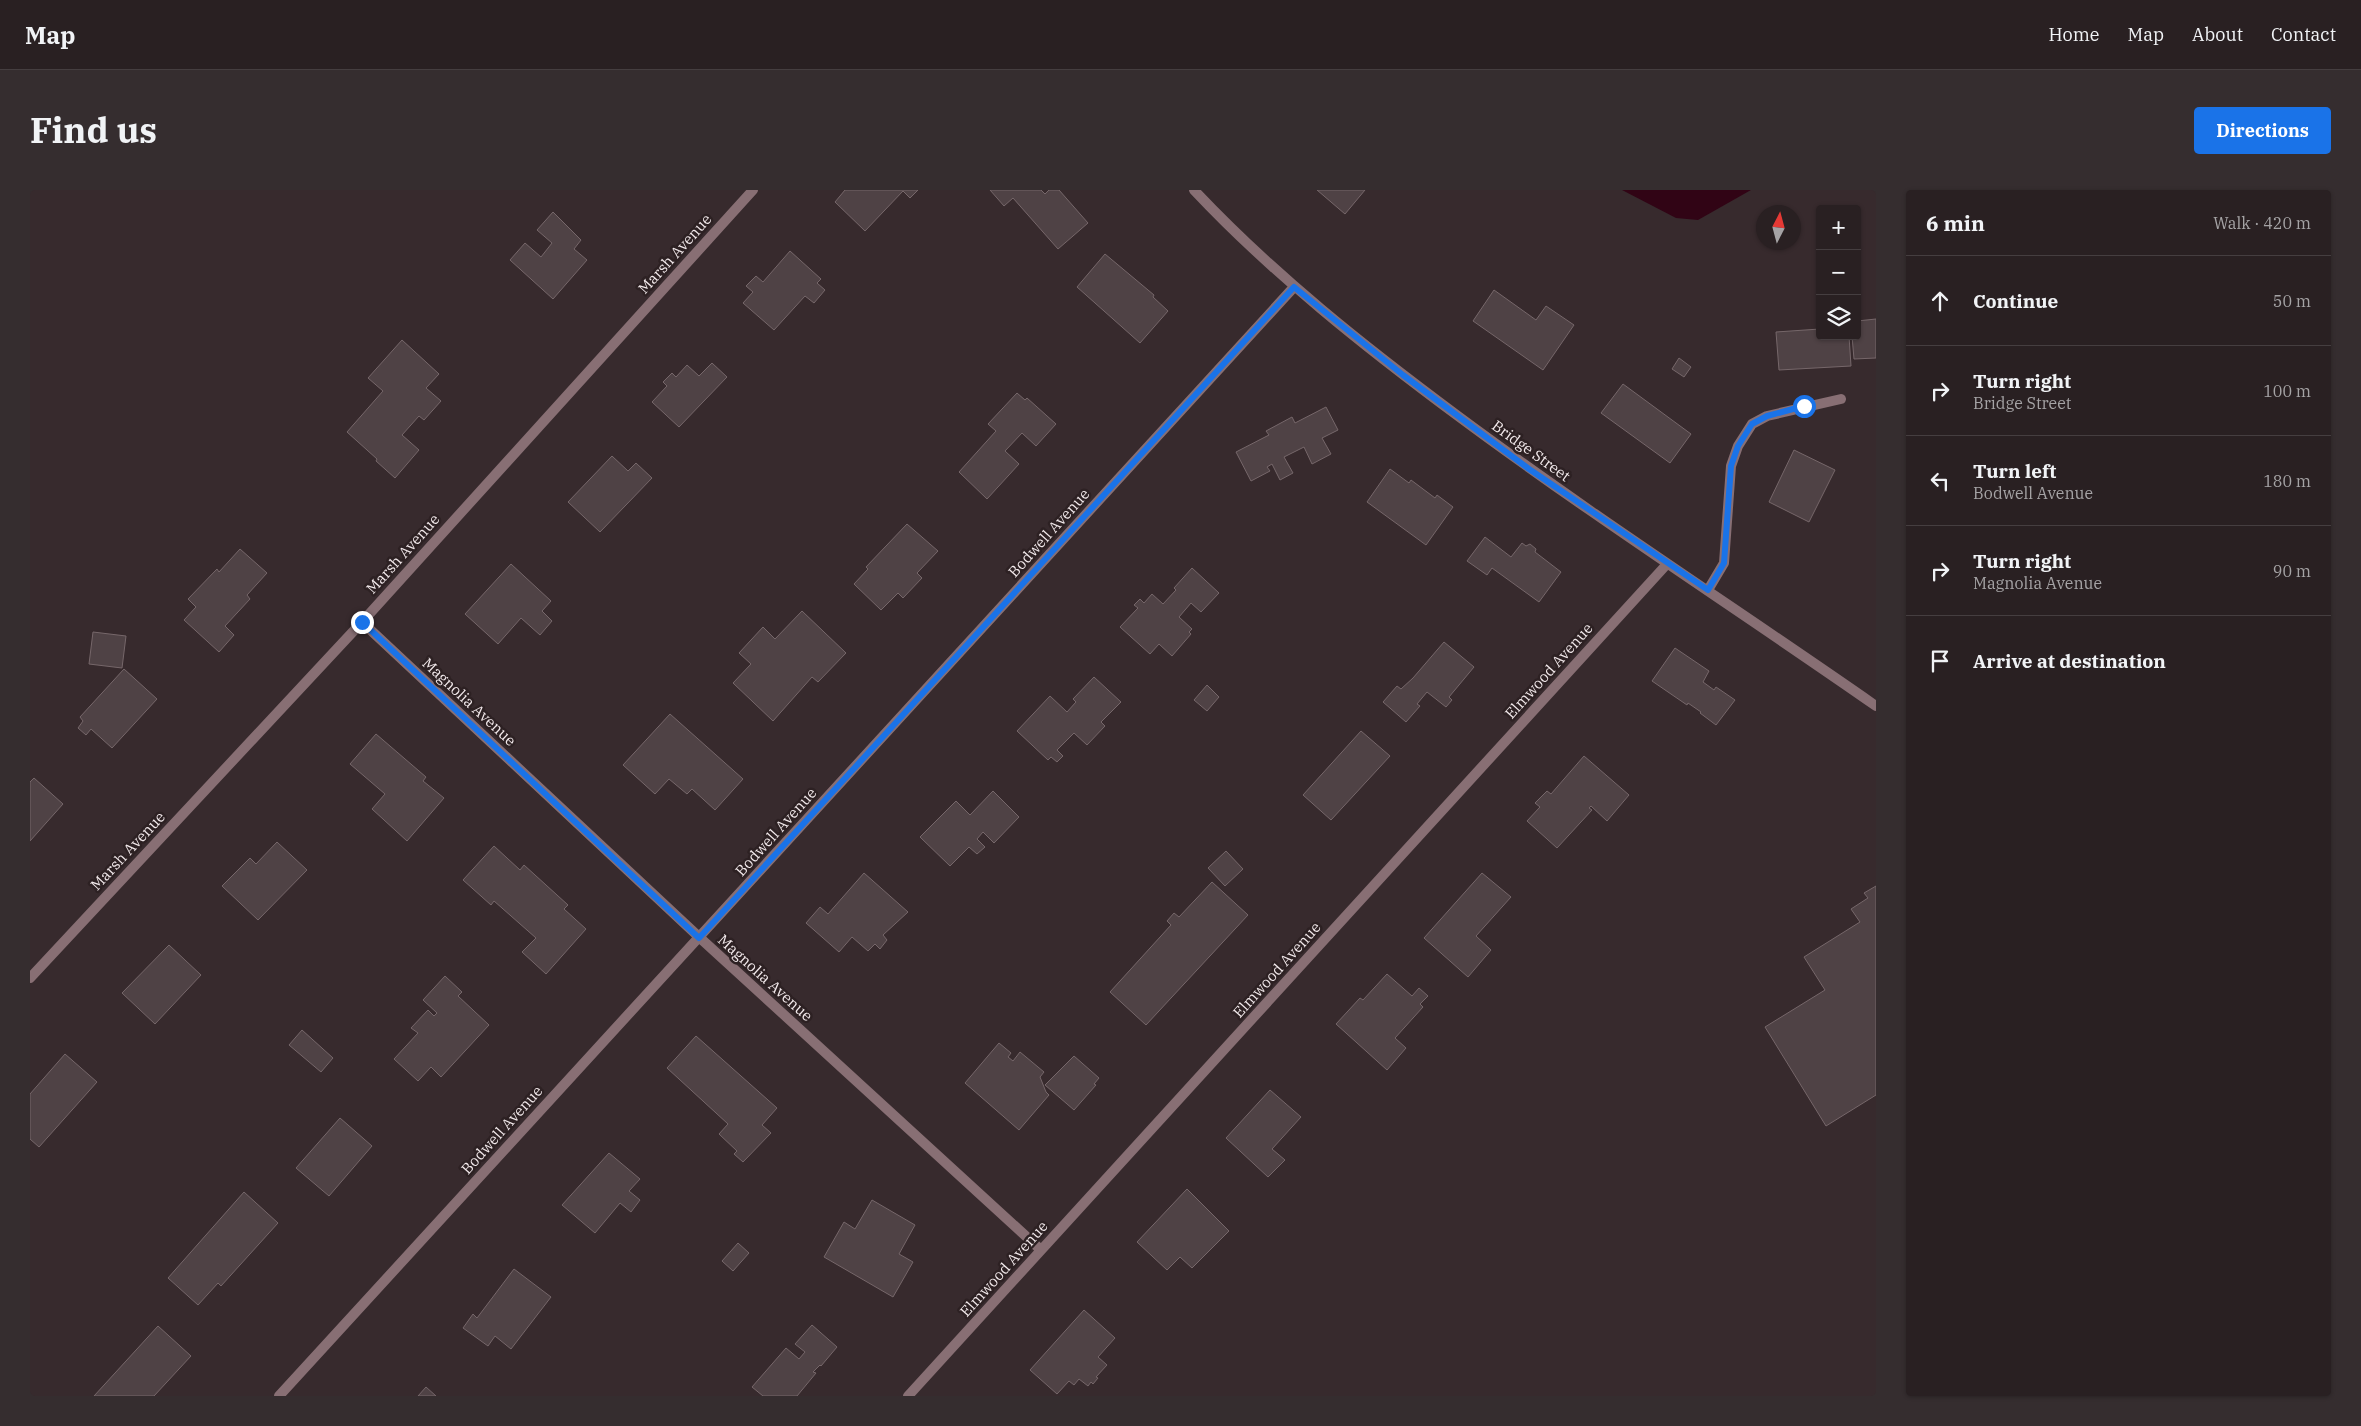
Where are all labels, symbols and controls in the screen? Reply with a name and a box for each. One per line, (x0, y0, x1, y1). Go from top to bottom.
text: Map (25, 19, 75, 51)
text: Home (2048, 23, 2100, 46)
text: Map (2128, 23, 2164, 46)
text: About (2192, 23, 2243, 46)
text: Contact (2271, 23, 2336, 46)
text: Find us (30, 107, 157, 153)
button: Directions (2194, 107, 2331, 154)
north arrow (1756, 205, 1801, 250)
map controls (1816, 205, 1861, 340)
button: + (1816, 205, 1861, 250)
text: 6 min (1926, 209, 1985, 237)
street label: Marsh Avenue (634, 210, 715, 297)
text: Walk · 420 m (2213, 213, 2311, 233)
button: − (1816, 250, 1861, 295)
icon: ahead (1926, 287, 1954, 315)
text: Continue (1973, 289, 2058, 313)
text: 50 m (2273, 291, 2311, 311)
button: layers (1816, 295, 1861, 340)
text: Turn right (1973, 369, 2071, 393)
icon: right (1926, 377, 1954, 405)
text: 100 m (2263, 381, 2311, 401)
text: Bridge Street (1973, 393, 2071, 413)
route start (1793, 395, 1816, 418)
street label: Bridge Street (1488, 416, 1574, 485)
text: Turn left (1973, 459, 2056, 483)
icon: left (1926, 467, 1954, 495)
text: 180 m (2263, 471, 2311, 491)
text: Bodwell Avenue (1973, 483, 2093, 503)
street label: Bodwell Avenue (1004, 484, 1093, 581)
street label: Marsh Avenue (362, 510, 443, 597)
text: Turn right (1973, 549, 2071, 573)
icon: right (1926, 557, 1954, 585)
text: 90 m (2273, 561, 2311, 581)
text: Magnolia Avenue (1973, 573, 2102, 593)
route end (351, 611, 374, 634)
street label: Elmwood Avenue (1501, 619, 1597, 722)
icon: arrive (1926, 647, 1954, 675)
text: Arrive at destination (1973, 649, 2166, 673)
street label: Magnolia Avenue (419, 653, 520, 750)
street label: Bodwell Avenue (731, 783, 820, 880)
street label: Marsh Avenue (86, 807, 169, 894)
street label: Elmwood Avenue (1229, 918, 1325, 1021)
street label: Magnolia Avenue (714, 930, 817, 1025)
street label: Bodwell Avenue (457, 1081, 546, 1178)
street label: Elmwood Avenue (956, 1217, 1052, 1320)

